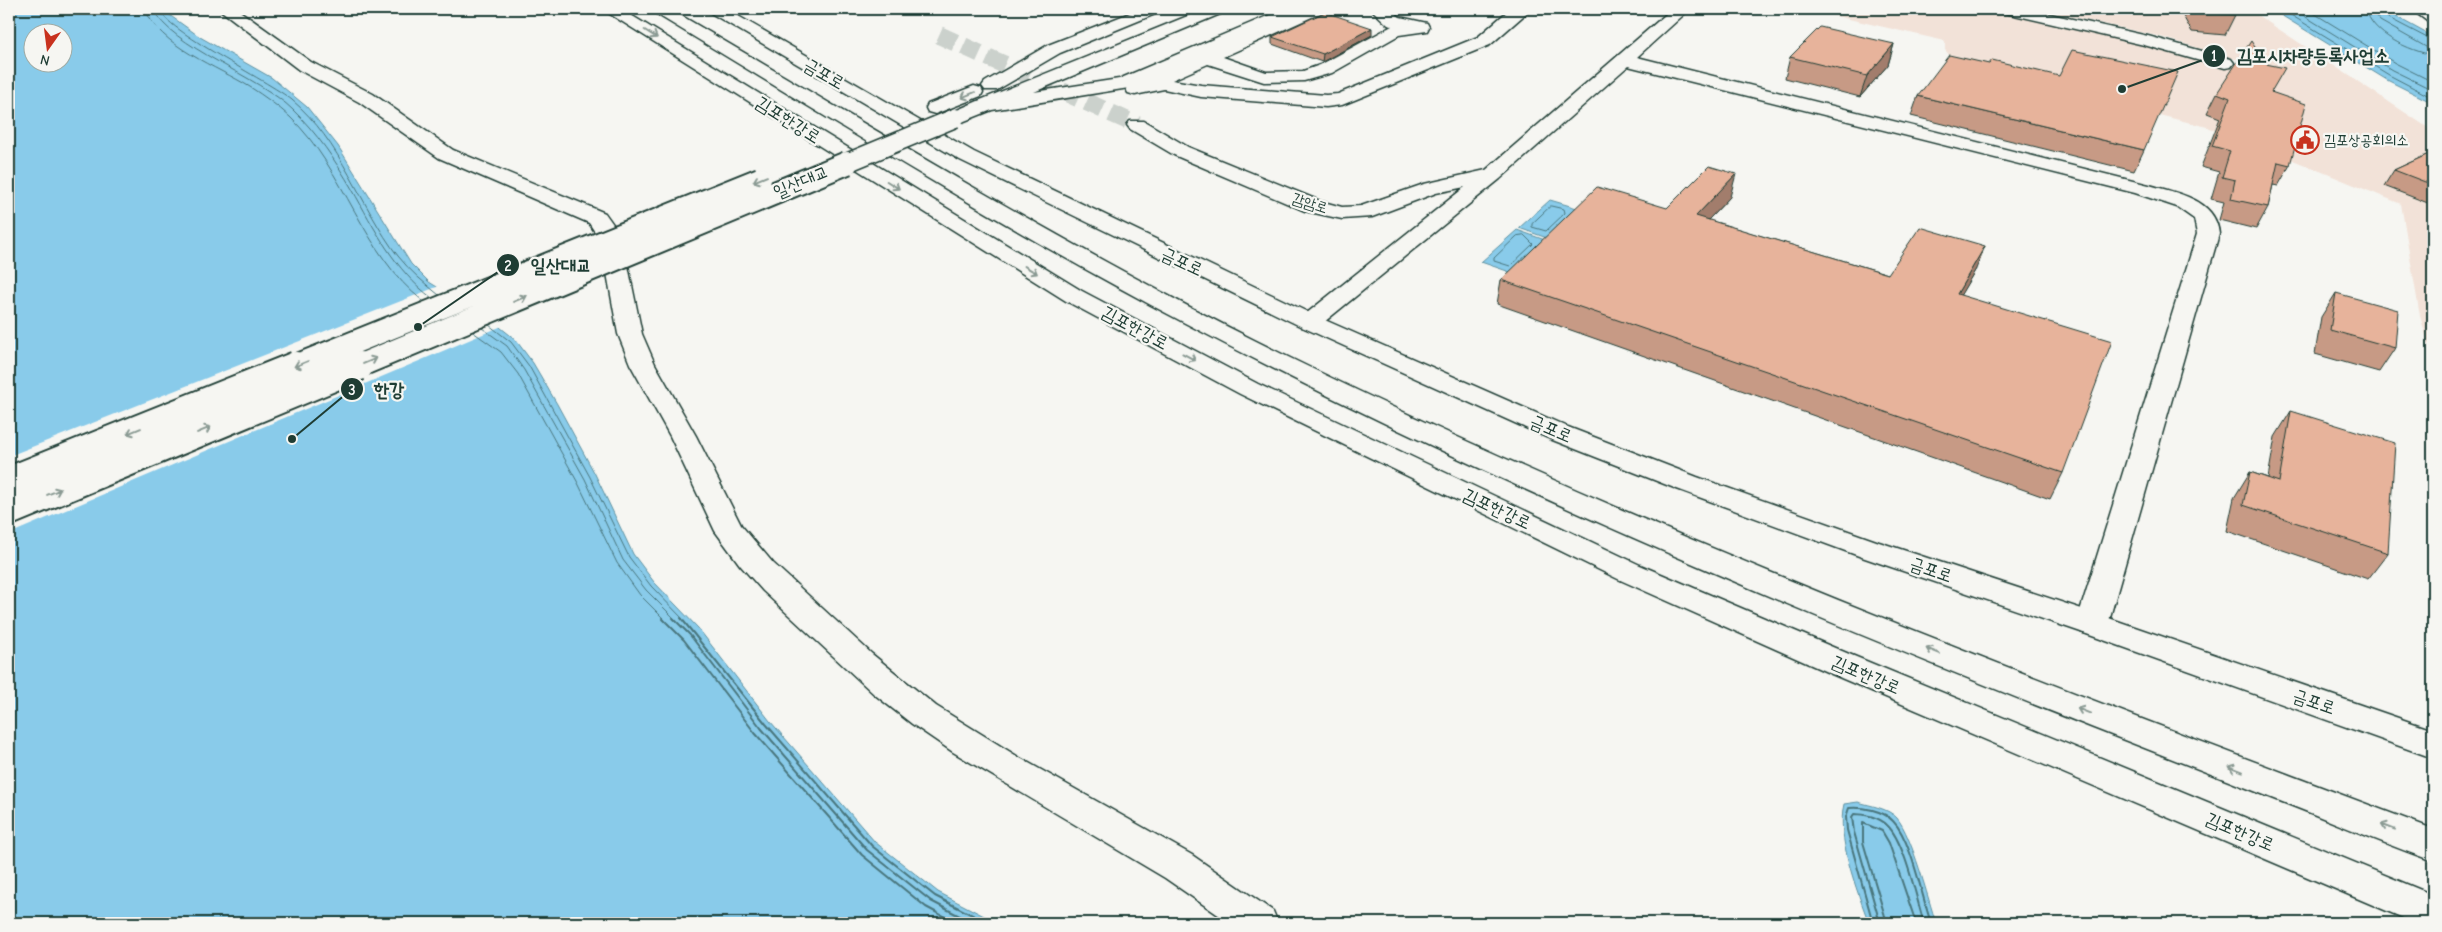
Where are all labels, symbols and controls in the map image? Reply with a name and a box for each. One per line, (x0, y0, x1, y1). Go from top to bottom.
north arrow (22, 22, 72, 72)
one-way arrow (643, 30, 657, 40)
callout: 김포시차량등록사업소 (2202, 39, 2400, 73)
text: 김포시차량등록사업소 (2237, 45, 2389, 67)
text: 1 (2211, 47, 2217, 65)
text: N (38, 51, 51, 69)
street label: 금포로 (800, 54, 848, 94)
one-way arrow (960, 91, 976, 100)
street label: 김포한강로 (752, 92, 824, 148)
public building icon: 김포상공회의소 (2290, 125, 2320, 155)
place label: 김포상공회의소 (2324, 131, 2409, 149)
street label: 일산대교 (770, 161, 832, 203)
one-way arrow (753, 175, 768, 184)
one-way arrow (885, 181, 899, 191)
street label: 감암로 (1290, 189, 1330, 217)
street label: 금포로 (1158, 243, 1206, 281)
callout: 일산대교 (496, 248, 602, 282)
text: 일산대교 (530, 255, 592, 277)
text: 2 (504, 257, 512, 275)
one-way arrow (1024, 265, 1038, 275)
one-way arrow (512, 293, 527, 303)
street label: 김포한강로 (1098, 302, 1172, 354)
one-way arrow (1181, 353, 1196, 362)
one-way arrow (362, 356, 377, 365)
one-way arrow (294, 360, 309, 369)
callout: 한강 (339, 372, 415, 406)
text: 한강 (373, 379, 405, 401)
text: 3 (348, 381, 356, 399)
street label: 금포로 (1527, 411, 1575, 447)
one-way arrow (196, 425, 211, 434)
one-way arrow (127, 427, 142, 436)
street label: 김포한강로 (1460, 484, 1534, 534)
one-way arrow (46, 487, 61, 497)
street label: 금포로 (1907, 553, 1955, 587)
one-way arrow (1926, 645, 1941, 655)
street label: 김포한강로 (1829, 651, 1903, 699)
street label: 금포로 (2290, 685, 2338, 719)
one-way arrow (2077, 705, 2092, 715)
one-way arrow (2229, 764, 2244, 773)
street label: 김포한강로 (2203, 808, 2277, 856)
one-way arrow (2381, 822, 2396, 831)

